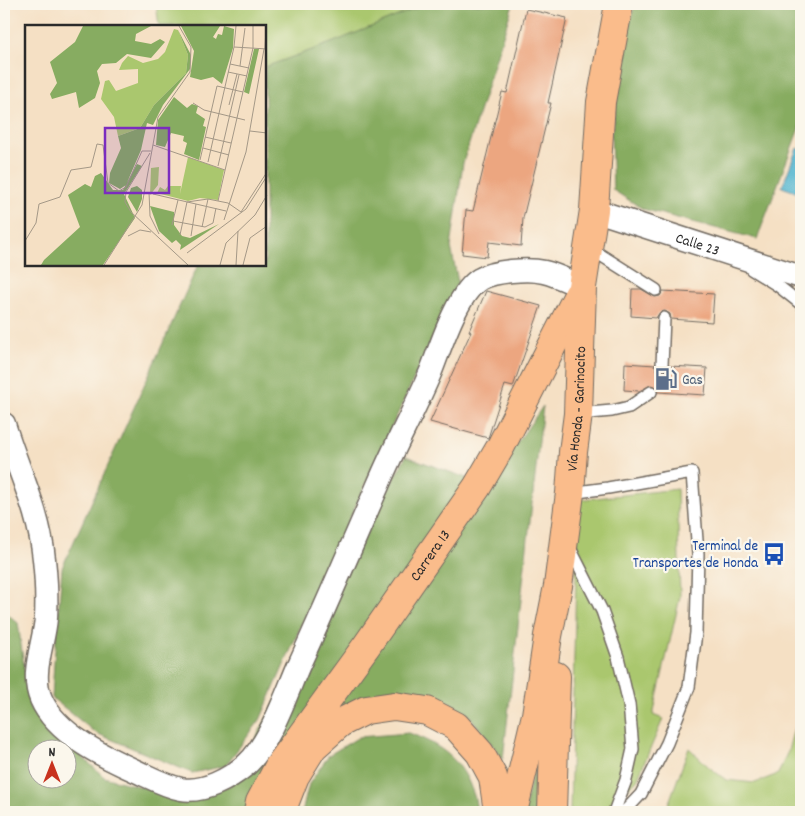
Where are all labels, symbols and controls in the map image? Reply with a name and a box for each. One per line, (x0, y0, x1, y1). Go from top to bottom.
inset map (25, 25, 266, 266)
street label: Calle 23 (672, 228, 722, 263)
street label: Vía Honda - Garinocito (563, 345, 593, 472)
fuel station icon: Gas (653, 366, 679, 392)
place label: Gas (682, 370, 703, 392)
street label: Carrera 13 (406, 526, 457, 586)
place label: Terminal de Transportes de Honda (633, 536, 759, 575)
bus stop icon: Terminal de Transportes de Honda (761, 541, 787, 567)
north arrow (28, 738, 78, 788)
text: N (49, 743, 56, 763)

